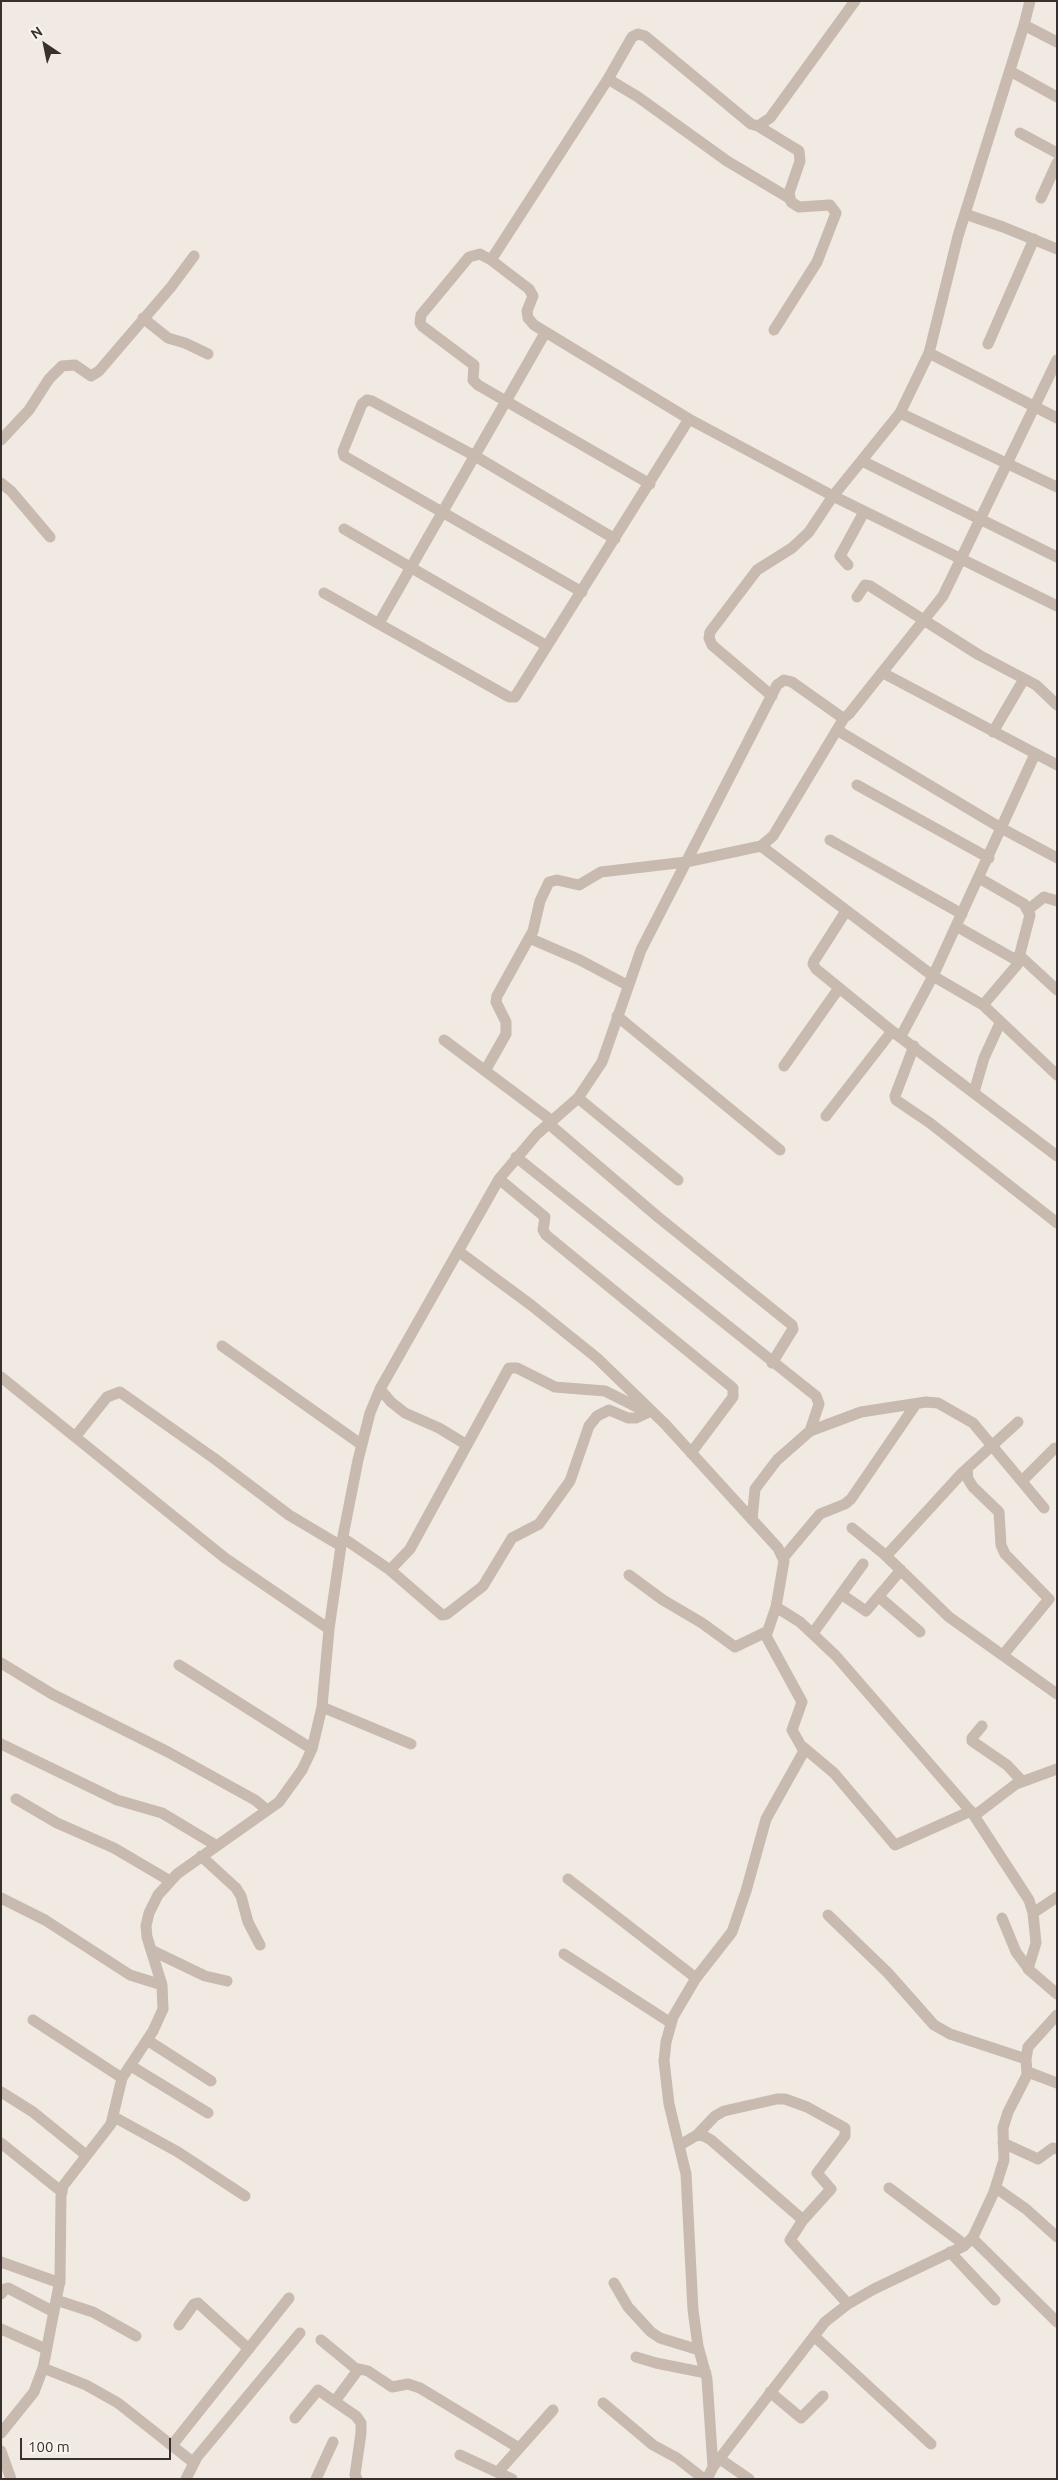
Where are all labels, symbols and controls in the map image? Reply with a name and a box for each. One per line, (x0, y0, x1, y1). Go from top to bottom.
north arrow (20, 20, 70, 70)
text: N (28, 23, 45, 42)
scale bar (22, 2428, 174, 2460)
text: 100 m (28, 2438, 70, 2455)

